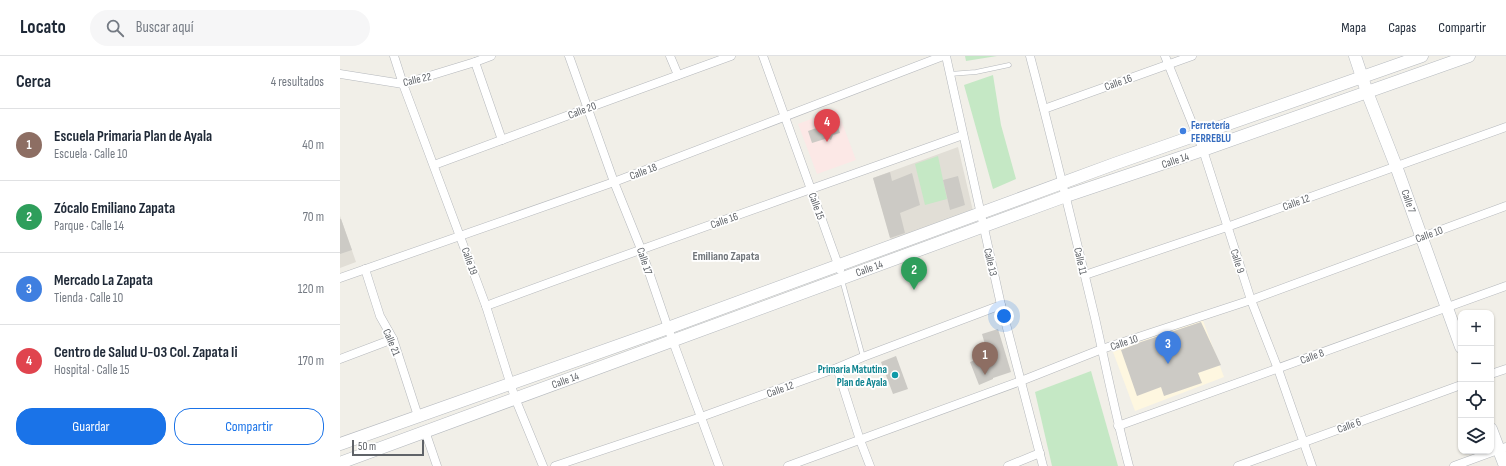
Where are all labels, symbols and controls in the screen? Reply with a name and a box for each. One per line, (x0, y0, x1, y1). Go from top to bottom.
search box (90, 10, 370, 46)
text: Locato (20, 16, 66, 39)
icon: search (104, 17, 126, 39)
text: Buscar aquí (136, 18, 193, 37)
text: Mapa (1341, 19, 1366, 36)
text: Capas (1388, 19, 1416, 36)
text: Compartir (1438, 19, 1486, 36)
street label: Calle 22 (402, 70, 433, 89)
street label: Calle 16 (1103, 71, 1134, 93)
text: Cerca (16, 72, 51, 92)
text: 4 resultados (271, 74, 324, 90)
street label: Calle 20 (566, 99, 598, 122)
pin: 4 (814, 109, 840, 142)
place label: Ferretería FERREBLU (1191, 119, 1231, 145)
marker: Ferretería FERREBLU (1178, 126, 1188, 136)
text: Escuela Primaria Plan de Ayala (54, 127, 212, 146)
text: 1 (26, 137, 32, 153)
text: 40 m (302, 137, 324, 153)
text: Escuela · Calle 10 (54, 146, 128, 162)
street label: Calle 14 (1160, 150, 1191, 171)
street label: Calle 18 (628, 160, 659, 183)
street label: Calle 7 (1398, 188, 1419, 215)
street label: Calle 15 (806, 191, 827, 222)
street label: Calle 12 (1281, 191, 1312, 213)
text: Zócalo Emiliano Zapata (54, 199, 175, 218)
text: 2 (26, 209, 32, 225)
text: 70 m (303, 209, 324, 225)
street label: Calle 16 (709, 210, 740, 231)
text: Parque · Calle 14 (54, 218, 124, 234)
street label: Calle 10 (1414, 223, 1445, 245)
street label: Calle 19 (459, 246, 481, 277)
street label: Calle 17 (634, 246, 655, 277)
street label: Calle 11 (1071, 246, 1090, 276)
street label: Calle 13 (981, 247, 1000, 278)
street label: Calle 9 (1228, 247, 1248, 275)
district label: Emiliano Zapata (692, 249, 760, 264)
street label: Calle 14 (854, 257, 885, 279)
pin: 2 (901, 257, 927, 290)
text: Mercado La Zapata (54, 271, 153, 290)
text: 3 (26, 281, 32, 297)
text: 120 m (298, 281, 324, 297)
text: Tienda · Calle 10 (54, 290, 123, 306)
your location (994, 306, 1014, 326)
map controls (1458, 310, 1494, 454)
button: + (1458, 310, 1494, 346)
street label: Calle 21 (380, 327, 403, 358)
pin: 3 (1155, 331, 1181, 364)
street label: Calle 10 (1109, 332, 1140, 353)
pin: 1 (972, 342, 998, 375)
text: Centro de Salud U-03 Col. Zapata Ii (54, 343, 238, 362)
street label: Calle 8 (1298, 346, 1326, 367)
button: − (1458, 346, 1494, 382)
text: 4 (26, 353, 32, 369)
text: 170 m (298, 353, 324, 369)
text: Hospital · Calle 15 (54, 362, 130, 378)
place label: Primaria Matutina Plan de Ayala (818, 363, 888, 389)
street label: Calle 14 (550, 369, 581, 391)
marker: Primaria Matutina Plan de Ayala (890, 370, 900, 380)
street label: Calle 12 (765, 378, 796, 400)
button: locate (1458, 382, 1494, 418)
button: Guardar (16, 408, 166, 445)
button: Compartir (174, 408, 324, 445)
street label: Calle 6 (1335, 415, 1363, 436)
button: layers (1458, 418, 1494, 454)
scale bar (352, 438, 424, 457)
text: 50 m (358, 440, 376, 453)

